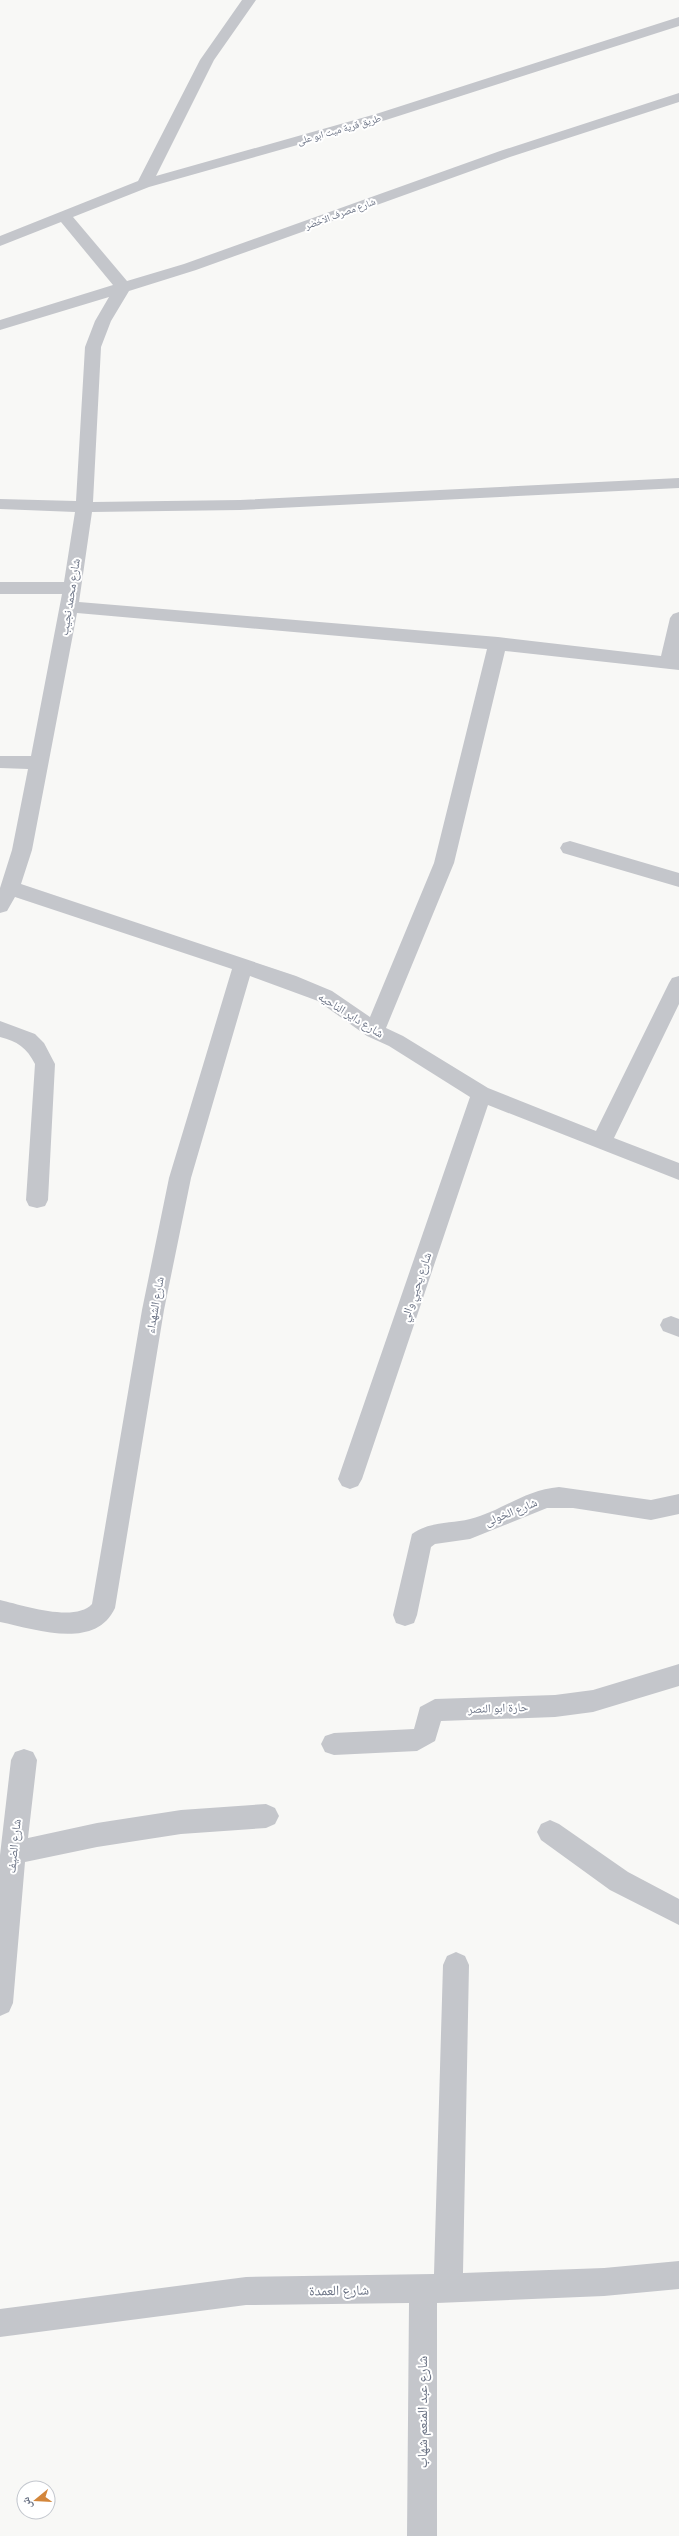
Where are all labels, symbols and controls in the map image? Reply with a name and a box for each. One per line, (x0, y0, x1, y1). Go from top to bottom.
street label: طريق قرية ميت ابو على (296, 112, 383, 148)
street label: شارع مصرف الاخضر (302, 195, 378, 233)
street label: شارع محمد نجيب (57, 557, 84, 637)
street label: شارع داير الناحيه (315, 989, 386, 1042)
street label: شارع يحيي والي (398, 1250, 437, 1324)
street label: شارع الشهداء (143, 1275, 168, 1335)
street label: شارع الخولى (483, 1495, 540, 1530)
street label: حارة ابو النصر (466, 1700, 529, 1716)
street label: شارع الضيف (4, 1818, 25, 1874)
street label: شارع العمدة (309, 2281, 369, 2301)
street label: شارع عبد المنعم شهاب (414, 2356, 432, 2468)
north arrow (16, 2480, 56, 2520)
text: ش (19, 2495, 36, 2510)

